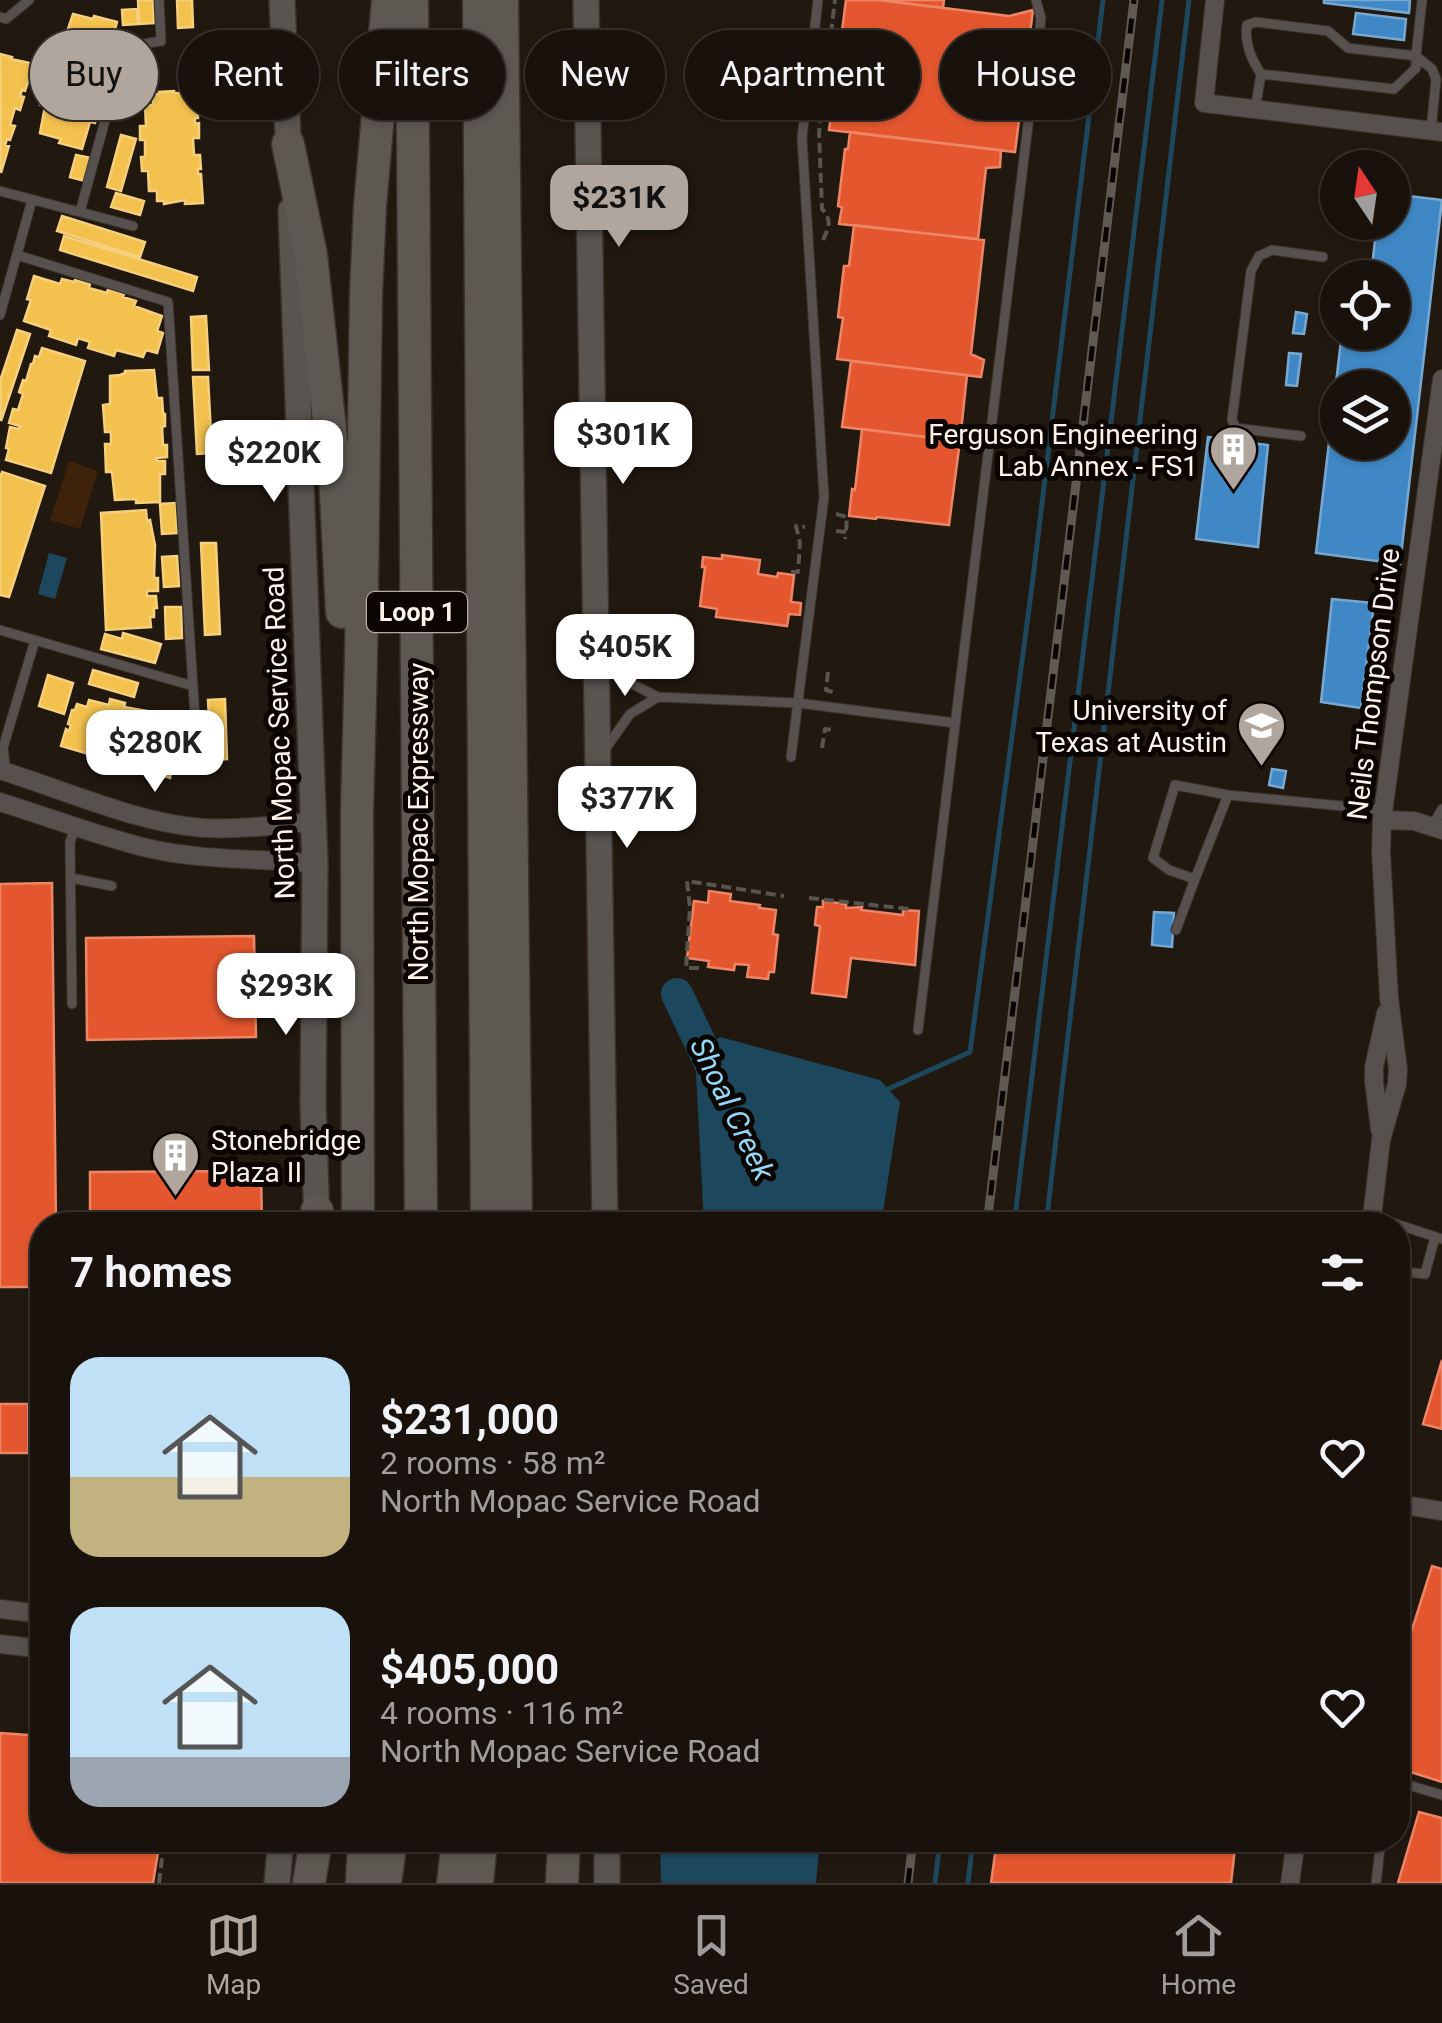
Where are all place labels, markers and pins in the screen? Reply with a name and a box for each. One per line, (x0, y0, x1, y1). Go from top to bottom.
pin: $231K (549, 165, 689, 250)
pin: $301K (553, 402, 693, 487)
place label: Ferguson Engineering Lab Annex - FS1 (928, 418, 1198, 483)
pin: $220K (204, 420, 344, 505)
building icon: Ferguson Engineering Lab Annex - FS1 (1207, 424, 1259, 492)
pin: $405K (555, 614, 695, 699)
place label: University of Texas at Austin (1036, 694, 1227, 759)
school or university icon: University of Texas at Austin (1236, 700, 1288, 768)
pin: $280K (85, 710, 225, 795)
pin: $377K (557, 766, 697, 851)
pin: $293K (216, 953, 356, 1038)
place label: Stonebridge Plaza II (211, 1124, 361, 1189)
building icon: Stonebridge Plaza II (150, 1130, 202, 1198)

